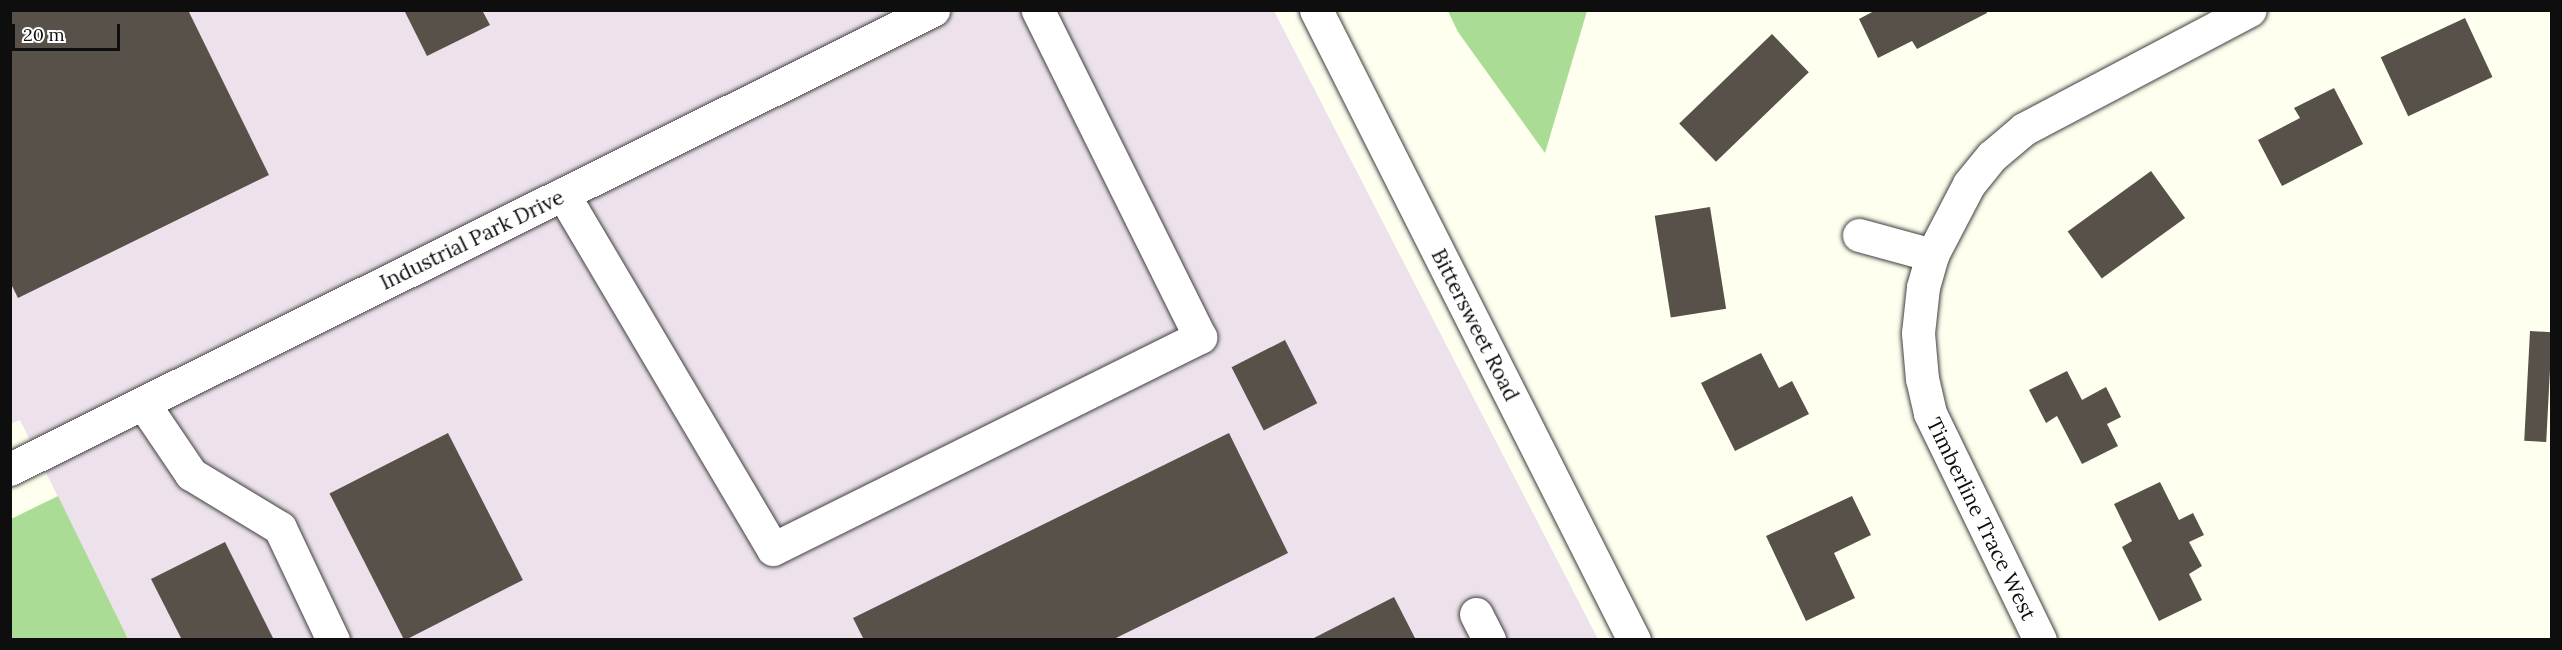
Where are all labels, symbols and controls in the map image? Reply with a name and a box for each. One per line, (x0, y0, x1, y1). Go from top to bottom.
scale bar (15, 12, 123, 50)
text: 20 m (23, 23, 65, 46)
street label: Industrial Park Drive (376, 185, 568, 295)
street label: Bittersweet Road (1426, 245, 1524, 405)
street label: Timberline Trace West (1921, 414, 2041, 624)

